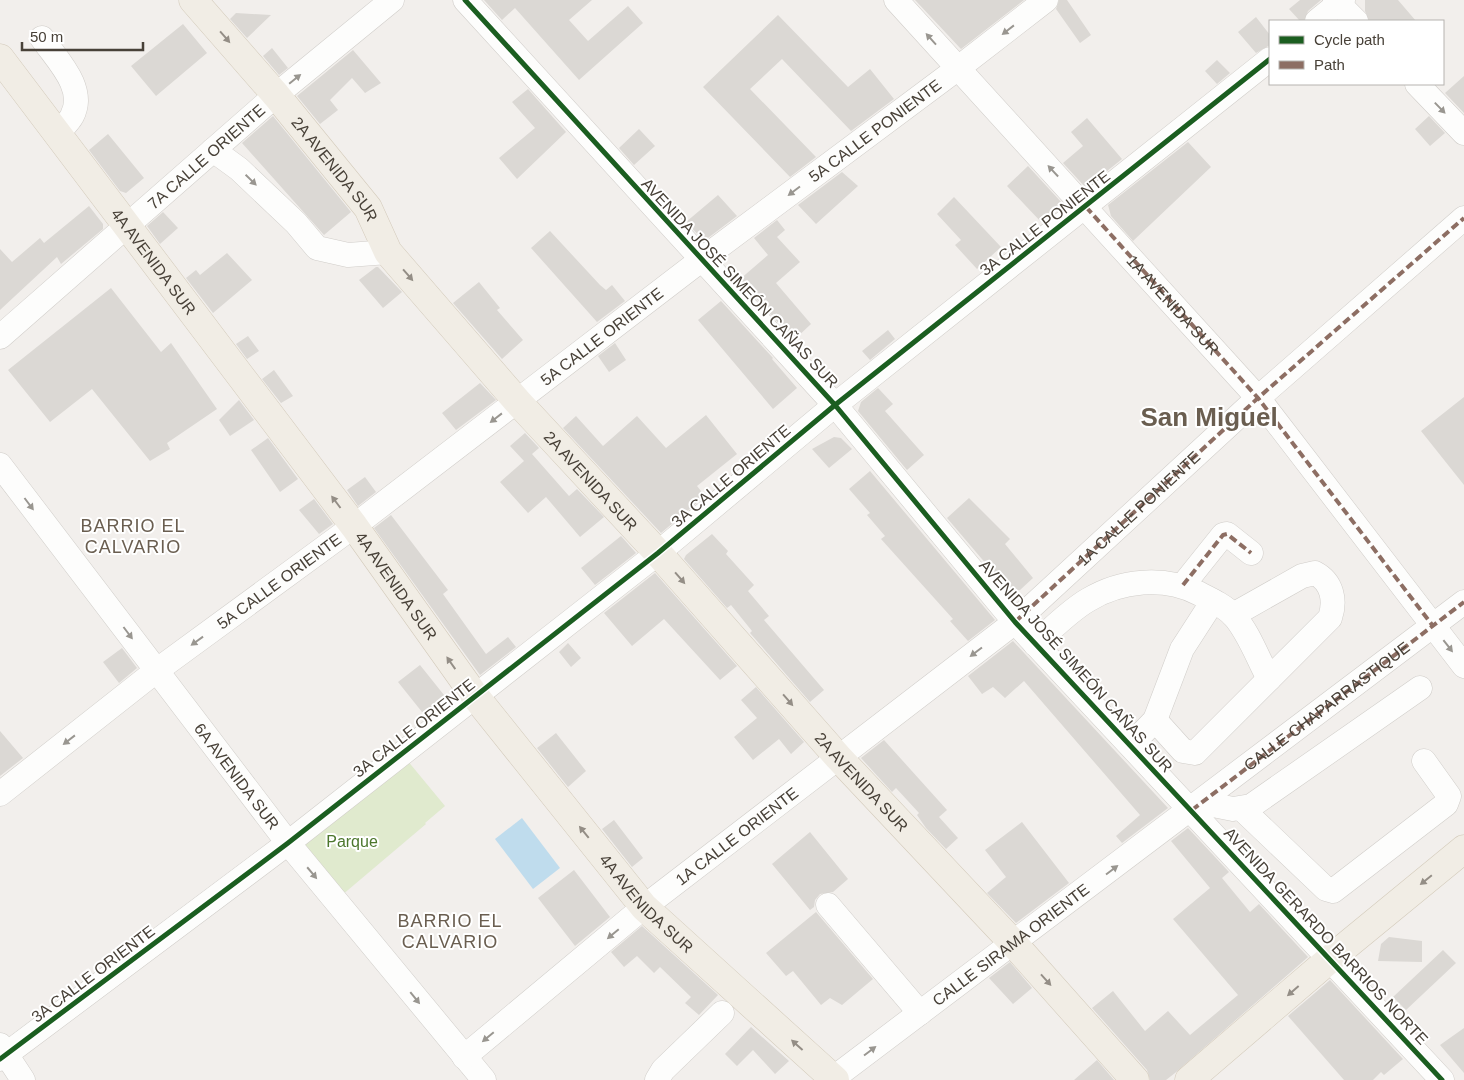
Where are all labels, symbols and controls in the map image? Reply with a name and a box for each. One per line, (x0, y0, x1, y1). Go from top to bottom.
scale bar (22, 20, 144, 52)
legend (1269, 20, 1444, 85)
one-way arrow (1001, 25, 1014, 35)
text: 50 m (30, 28, 63, 45)
one-way arrow (219, 30, 230, 43)
text: Cycle path (1314, 31, 1385, 48)
one-way arrow (925, 33, 936, 46)
text: Path (1314, 56, 1345, 73)
one-way arrow (288, 73, 301, 84)
street label: 5A CALLE PONIENTE (805, 76, 944, 185)
street label: 7A CALLE ORIENTE (144, 101, 268, 212)
one-way arrow (1434, 102, 1446, 114)
street label: 2A AVENIDA SUR (289, 113, 381, 224)
one-way arrow (1047, 166, 1059, 178)
street label: 3A CALLE PONIENTE (977, 167, 1113, 279)
one-way arrow (245, 174, 257, 186)
street label: AVENIDA JOSÉ SIMEÓN CAÑAS SUR (638, 174, 843, 391)
one-way arrow (787, 186, 801, 196)
street label: 4A AVENIDA SUR (108, 205, 199, 318)
street label: 1A AVENIDA SUR (1124, 251, 1223, 358)
one-way arrow (402, 269, 414, 281)
street label: 5A CALLE ORIENTE (537, 284, 666, 388)
district label: San Miguel (1140, 402, 1278, 432)
one-way arrow (490, 412, 503, 423)
street label: 3A CALLE ORIENTE (668, 421, 794, 531)
street label: 2A AVENIDA SUR (541, 428, 641, 534)
street label: 1A CALLE PONIENTE (1074, 448, 1203, 569)
one-way arrow (331, 495, 341, 509)
one-way arrow (24, 497, 35, 510)
district label: BARRIO EL CALVARIO (80, 516, 186, 557)
street label: 4A AVENIDA SUR (352, 528, 441, 643)
street label: 5A CALLE ORIENTE (214, 530, 344, 632)
street label: AVENIDA JOSÉ SIMEÓN CAÑAS SUR (976, 555, 1177, 776)
one-way arrow (675, 571, 686, 584)
one-way arrow (122, 626, 133, 639)
one-way arrow (191, 635, 204, 645)
street label: CALLE CHAPARRASTIQUE (1241, 638, 1413, 774)
one-way arrow (1443, 639, 1454, 652)
one-way arrow (970, 646, 983, 657)
one-way arrow (446, 656, 456, 669)
street label: 3A CALLE ORIENTE (350, 675, 478, 781)
one-way arrow (782, 694, 794, 706)
street label: 6A AVENIDA SUR (191, 720, 283, 832)
street label: 2A AVENIDA SUR (812, 729, 912, 835)
one-way arrow (63, 734, 76, 745)
street label: 1A CALLE ORIENTE (672, 784, 801, 888)
street label: AVENIDA GERARDO BARRIOS NORTE (1221, 824, 1431, 1048)
one-way arrow (578, 826, 589, 839)
park label: Parque (326, 833, 378, 850)
street label: 4A AVENIDA SUR (597, 851, 697, 956)
one-way arrow (1105, 864, 1118, 875)
one-way arrow (306, 867, 317, 879)
one-way arrow (1420, 874, 1433, 885)
street label: CALLE SIRAMA ORIENTE (929, 880, 1092, 1009)
district label: BARRIO EL CALVARIO (397, 911, 503, 952)
street label: 3A CALLE ORIENTE (28, 922, 158, 1026)
one-way arrow (606, 928, 619, 939)
one-way arrow (1040, 974, 1052, 986)
one-way arrow (1287, 985, 1299, 997)
one-way arrow (410, 992, 421, 1005)
one-way arrow (481, 1032, 494, 1043)
one-way arrow (790, 1040, 803, 1051)
one-way arrow (863, 1045, 876, 1056)

